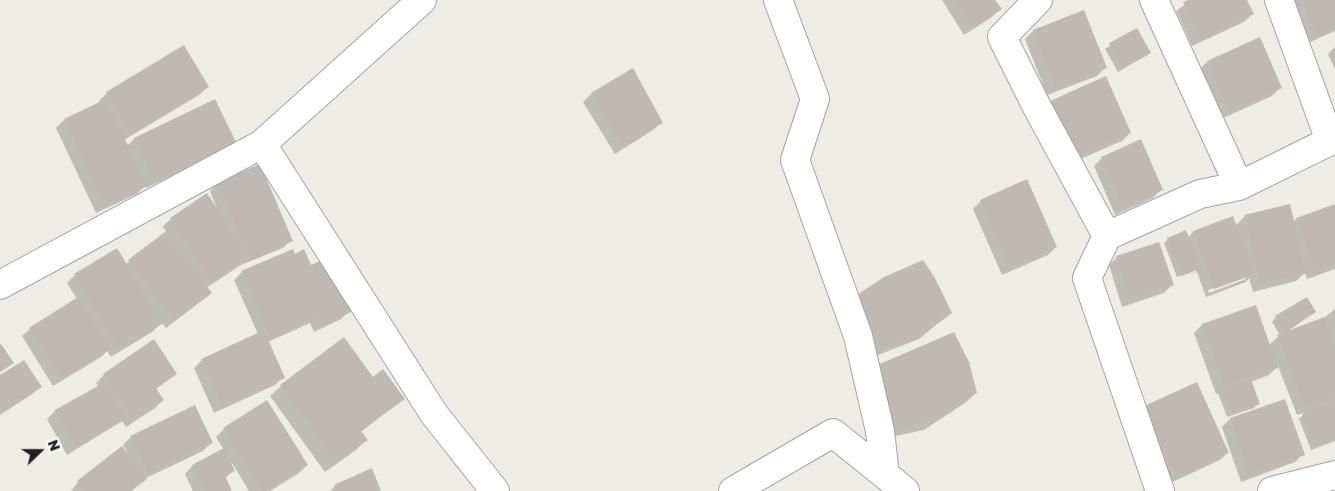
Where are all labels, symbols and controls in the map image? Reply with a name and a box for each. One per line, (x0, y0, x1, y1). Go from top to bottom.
north arrow (15, 426, 65, 476)
text: N (44, 437, 64, 453)

